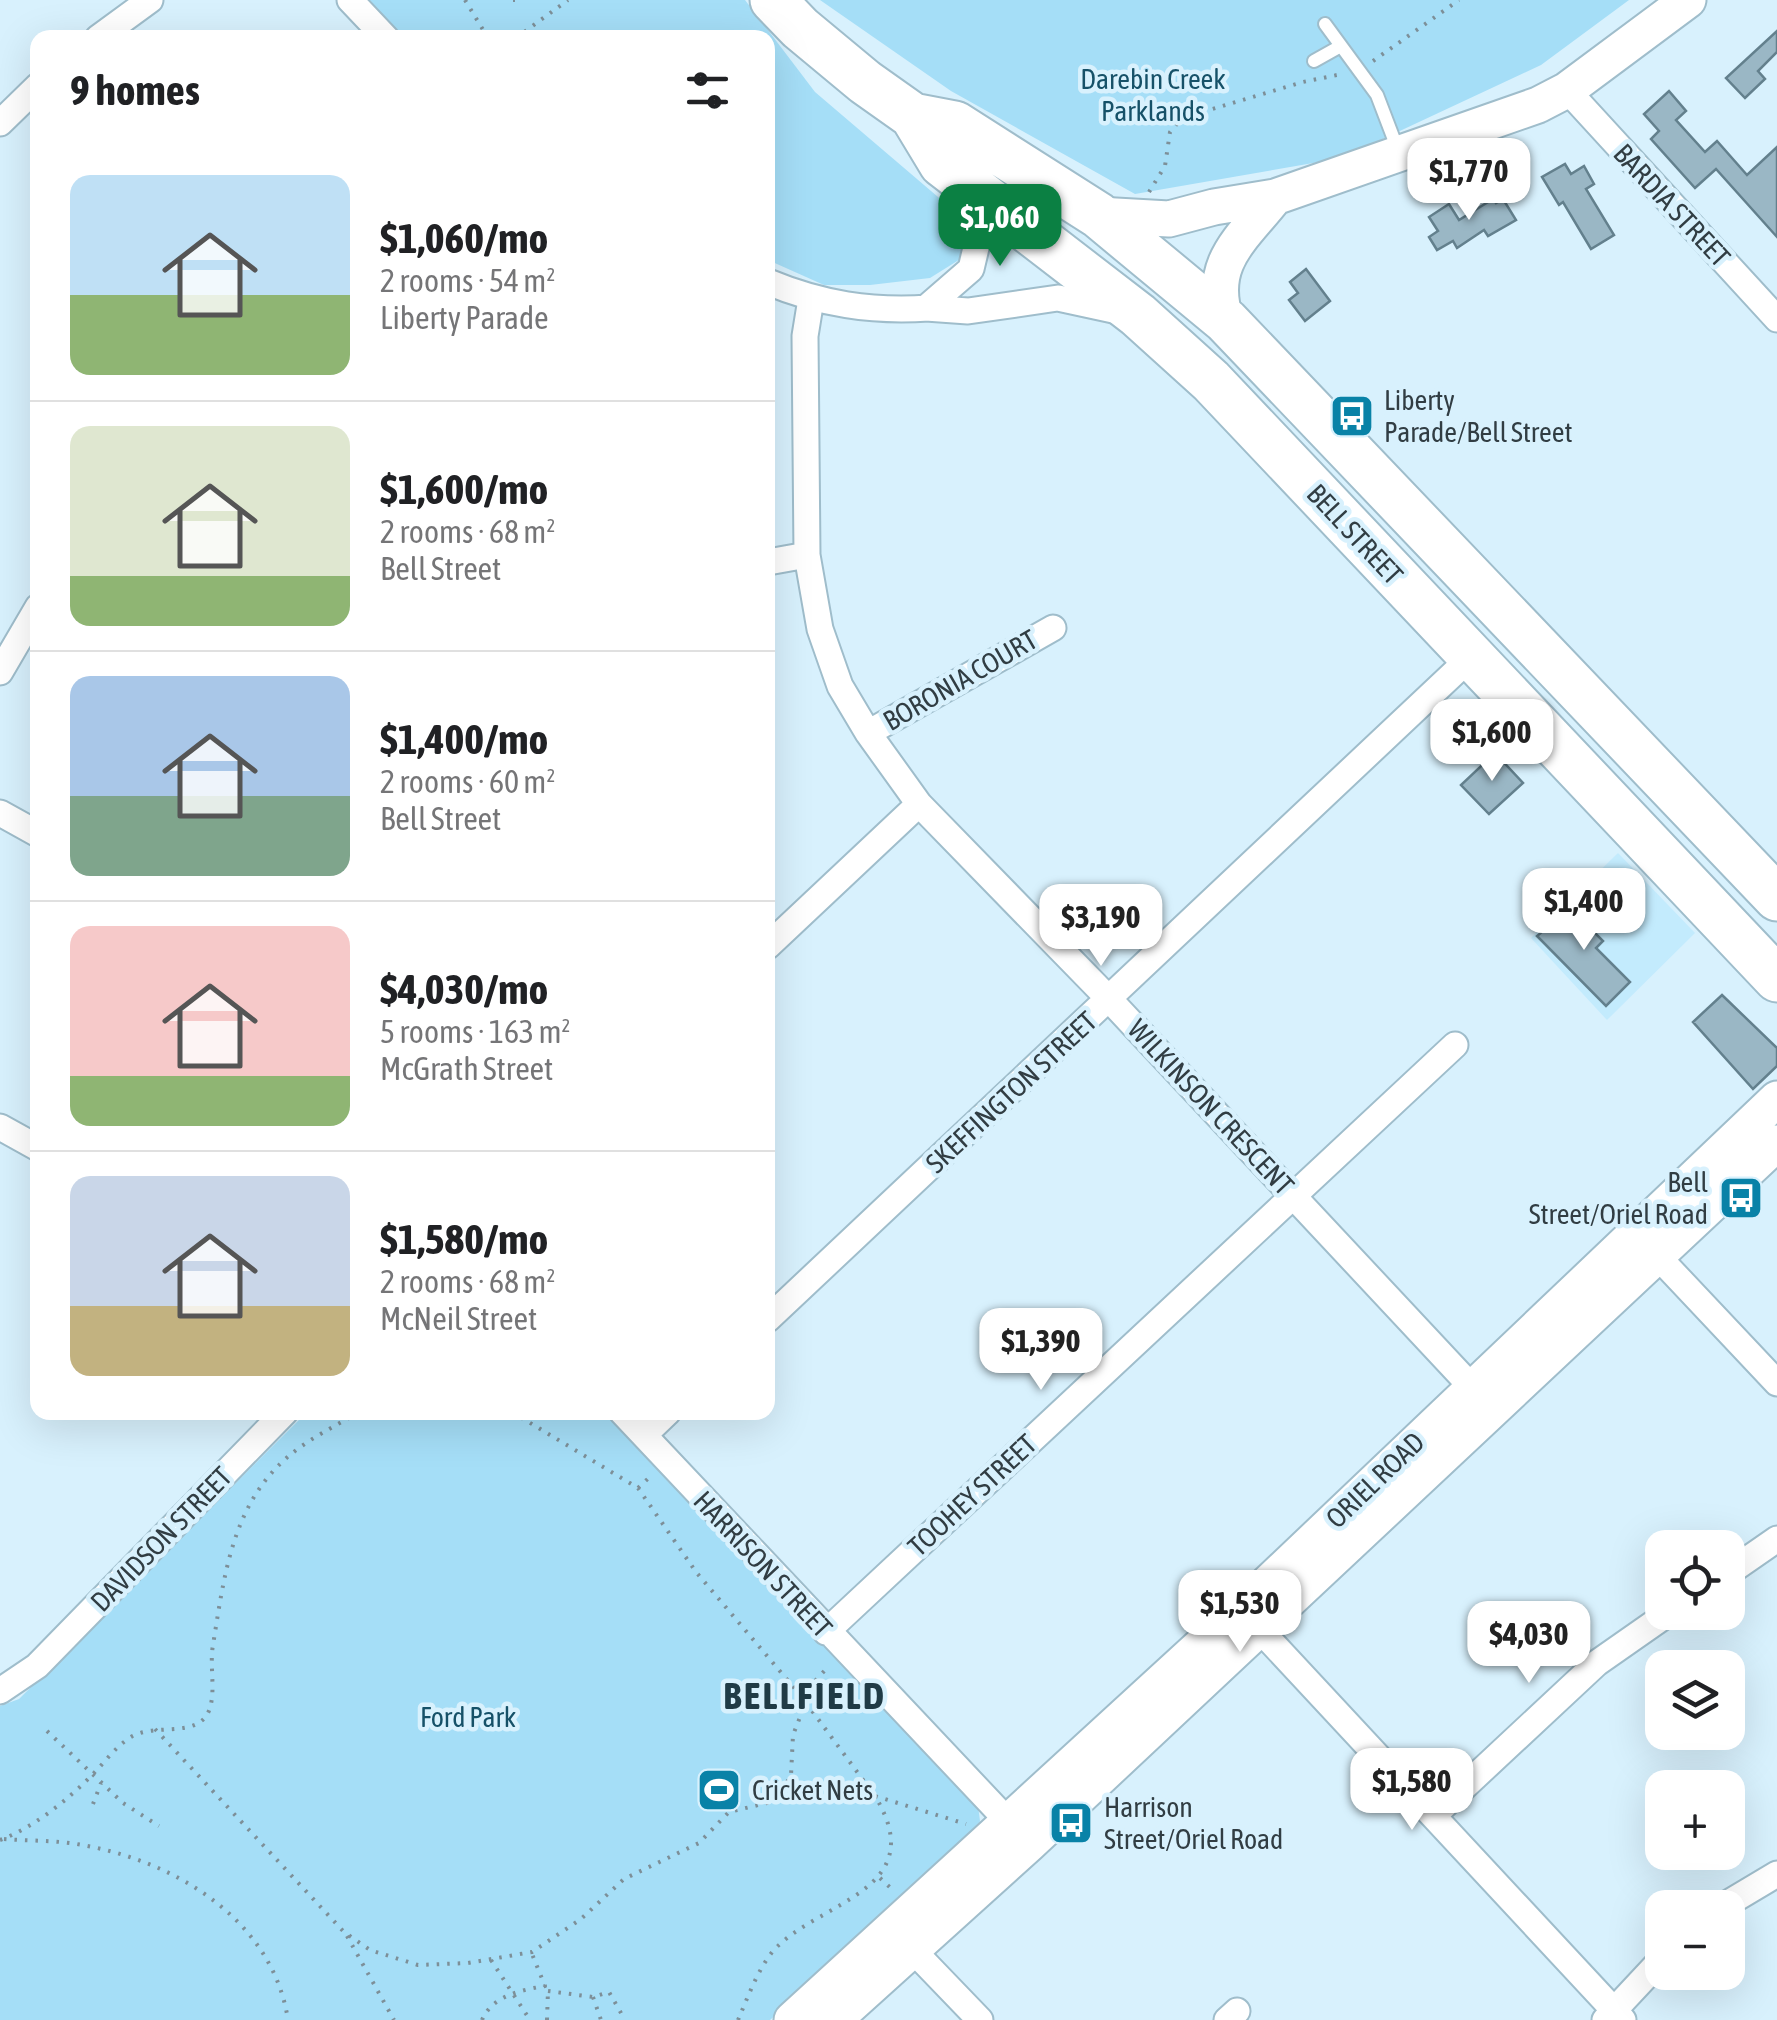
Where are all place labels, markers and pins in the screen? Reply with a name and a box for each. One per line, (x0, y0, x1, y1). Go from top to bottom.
pin: $1,770 (1388, 138, 1550, 223)
pin: $1,060 (919, 184, 1081, 269)
place label: Liberty Parade/Bell Street (1384, 384, 1572, 448)
bus stop icon: Liberty Parade/Bell Street (1329, 393, 1375, 439)
pin: $1,600 (1411, 699, 1573, 784)
pin: $1,400 (1503, 868, 1665, 953)
pin: $3,190 (1020, 884, 1182, 969)
place label: Bell Street/Oriel Road (1529, 1166, 1709, 1230)
bus stop icon: Bell Street/Oriel Road (1718, 1175, 1764, 1221)
pin: $1,390 (960, 1308, 1122, 1393)
pin: $1,530 (1159, 1570, 1321, 1655)
pin: $4,030 (1448, 1601, 1610, 1686)
pin: $1,580 (1331, 1748, 1493, 1833)
sports icon: Cricket Nets (696, 1767, 742, 1813)
place label: Cricket Nets (752, 1774, 873, 1806)
place label: Harrison Street/Oriel Road (1104, 1791, 1283, 1855)
bus stop icon: Harrison Street/Oriel Road (1048, 1800, 1094, 1846)

